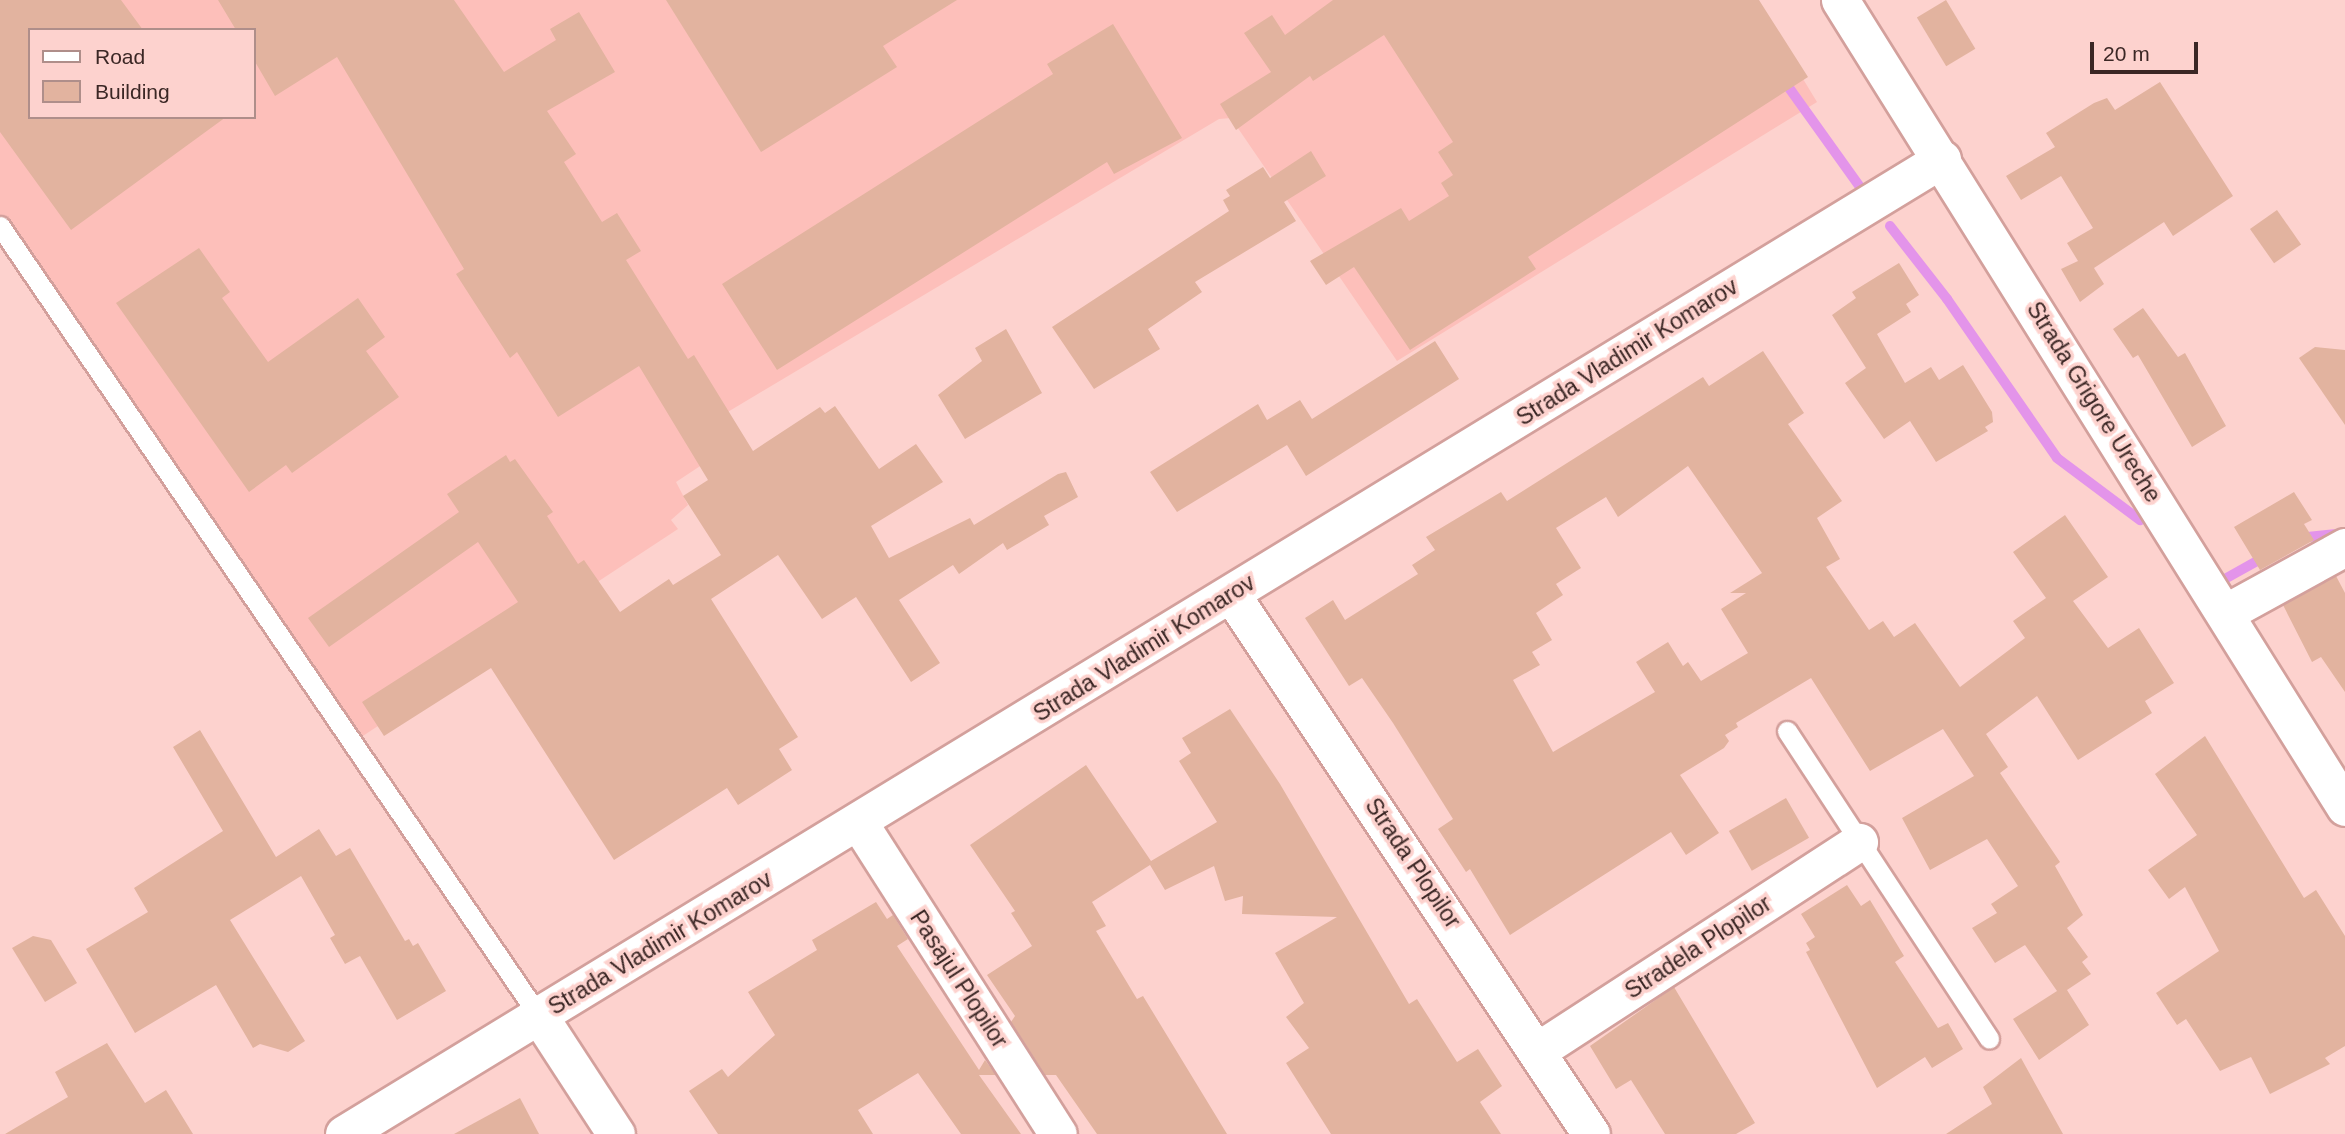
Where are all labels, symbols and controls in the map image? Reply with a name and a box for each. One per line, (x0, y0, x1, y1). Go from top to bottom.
legend (28, 28, 256, 119)
scale bar (2093, 28, 2202, 72)
text: 20 m (2103, 42, 2150, 65)
text: Road (95, 45, 145, 68)
text: Building (95, 80, 170, 103)
street label: Strada Vladimir Komarov (1511, 273, 1743, 431)
street label: Strada Grigore Ureche (2021, 297, 2167, 507)
street label: Strada Vladimir Komarov (1028, 569, 1260, 727)
street label: Strada Plopilor (1359, 793, 1467, 933)
street label: Strada Vladimir Komarov (543, 865, 777, 1021)
street label: Stradela Plopilor (1620, 889, 1776, 1005)
street label: Pasajul Plopilor (904, 905, 1014, 1053)

